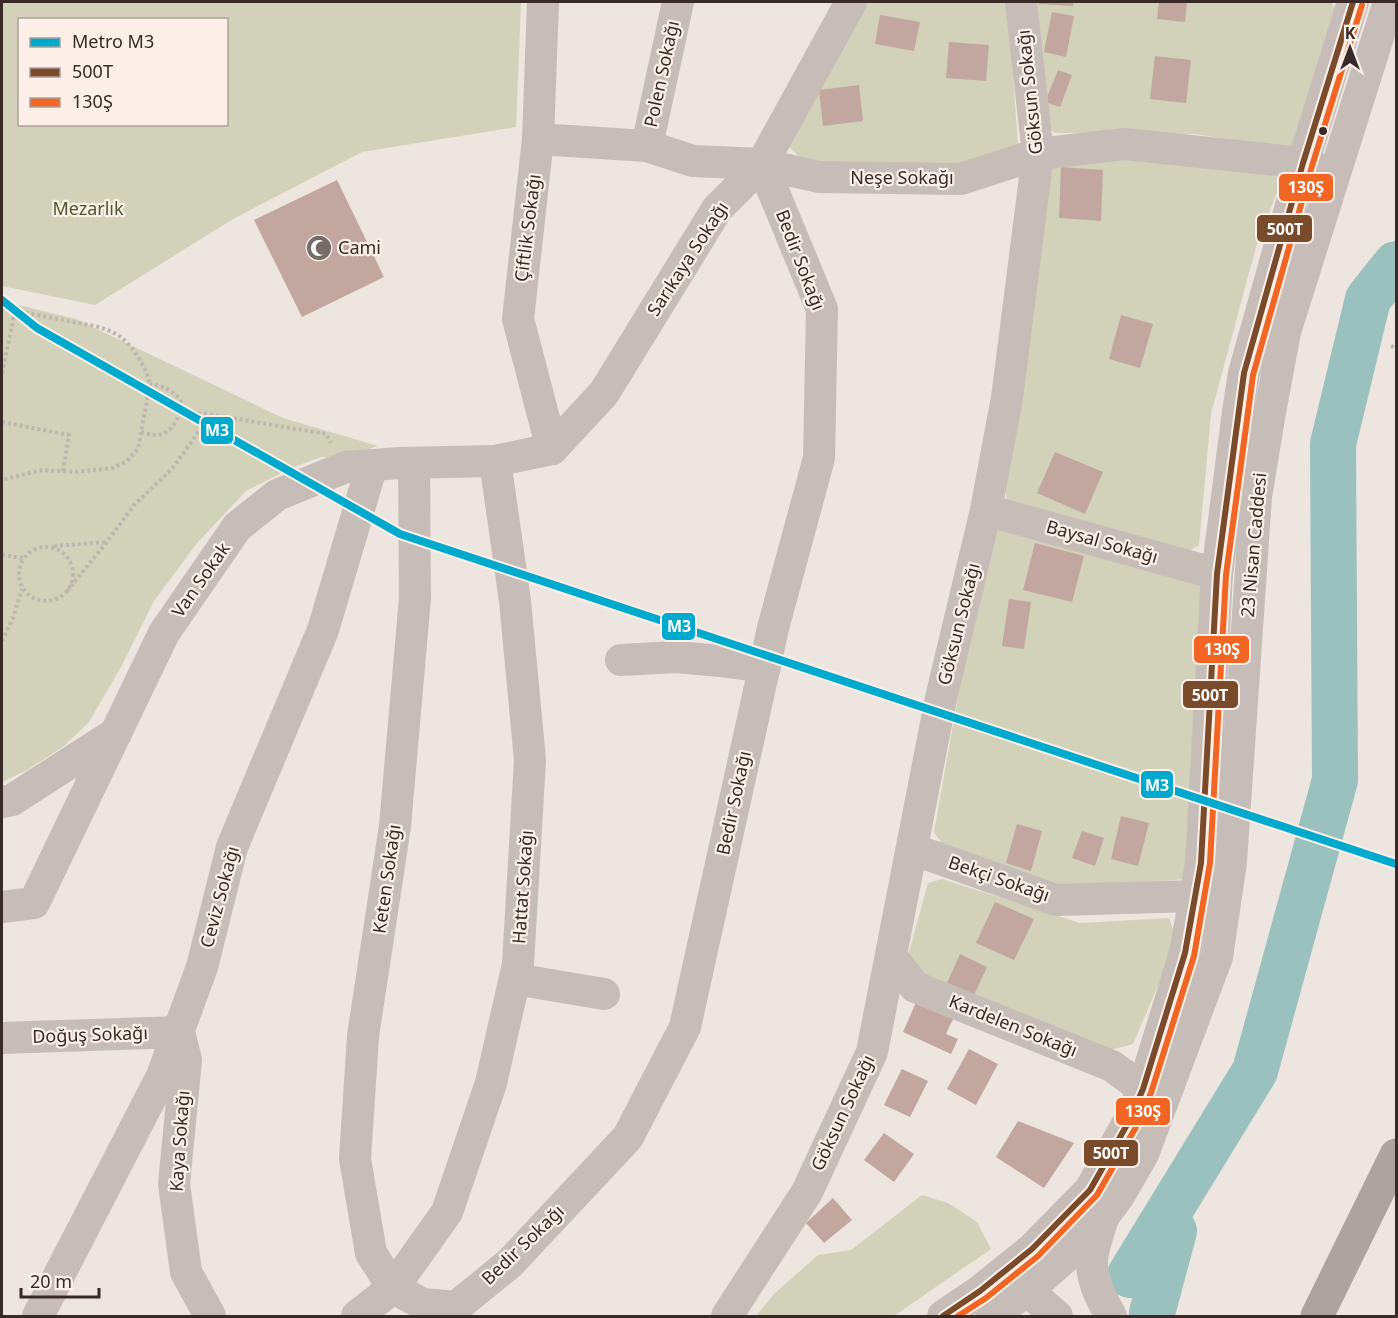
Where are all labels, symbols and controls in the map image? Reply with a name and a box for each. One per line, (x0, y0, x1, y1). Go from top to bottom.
legend (18, 18, 228, 126)
street label: Polen Sokağı (638, 18, 684, 129)
north arrow (1320, 18, 1380, 78)
text: K (1345, 22, 1356, 44)
text: Metro M3 (72, 29, 154, 53)
street label: Göksun Sokağı (1011, 29, 1047, 156)
text: 500T (72, 59, 113, 83)
text: 130Ş (72, 89, 113, 113)
unlabelled marker (1317, 125, 1329, 137)
street label: Neşe Sokağı (850, 165, 954, 189)
street label: Çiftlik Sokağı (508, 173, 546, 283)
line badge: 130Ş (1278, 173, 1334, 202)
text: 130Ş (1288, 176, 1324, 198)
park label: Mezarlık (52, 196, 124, 220)
street label: Sarıkaya Sokağı (641, 197, 733, 320)
street label: Bedir Sokağı (771, 206, 831, 313)
line badge: 500T (1256, 214, 1313, 243)
text: 500T (1267, 218, 1303, 240)
mosque icon: Cami (304, 233, 334, 263)
place label: Cami (338, 235, 381, 259)
line badge: M3 (200, 416, 234, 445)
text: M3 (205, 419, 229, 441)
street label: 23 Nisan Caddesi (1235, 472, 1271, 618)
street label: Baysal Sokağı (1044, 514, 1161, 568)
street label: Van Sokak (166, 537, 235, 622)
street label: Göksun Sokağı (931, 560, 985, 687)
line badge: M3 (661, 612, 696, 641)
text: M3 (667, 615, 691, 637)
line badge: 130Ş (1193, 635, 1250, 664)
text: 130Ş (1204, 638, 1240, 660)
line badge: 500T (1182, 680, 1239, 709)
text: 500T (1192, 684, 1228, 706)
street label: Bedir Sokağı (710, 749, 756, 857)
line badge: M3 (1140, 770, 1174, 799)
text: M3 (1145, 774, 1169, 796)
street label: Keten Sokağı (366, 823, 406, 935)
street label: Hattat Sokağı (506, 829, 538, 945)
street label: Ceviz Sokağı (194, 843, 244, 950)
street label: Bekçi Sokağı (945, 850, 1053, 907)
street label: Kardelen Sokağı (946, 988, 1081, 1062)
street label: Doğuş Sokağı (32, 1020, 148, 1048)
street label: Göksun Sokağı (805, 1051, 879, 1174)
street label: Kaya Sokağı (163, 1090, 195, 1192)
line badge: 130Ş (1115, 1097, 1171, 1126)
text: 130Ş (1125, 1100, 1161, 1122)
line badge: 500T (1083, 1139, 1139, 1167)
text: 500T (1093, 1142, 1129, 1164)
street label: Bedir Sokağı (476, 1199, 569, 1290)
scale bar (21, 1261, 99, 1299)
text: 20 m (30, 1269, 72, 1293)

